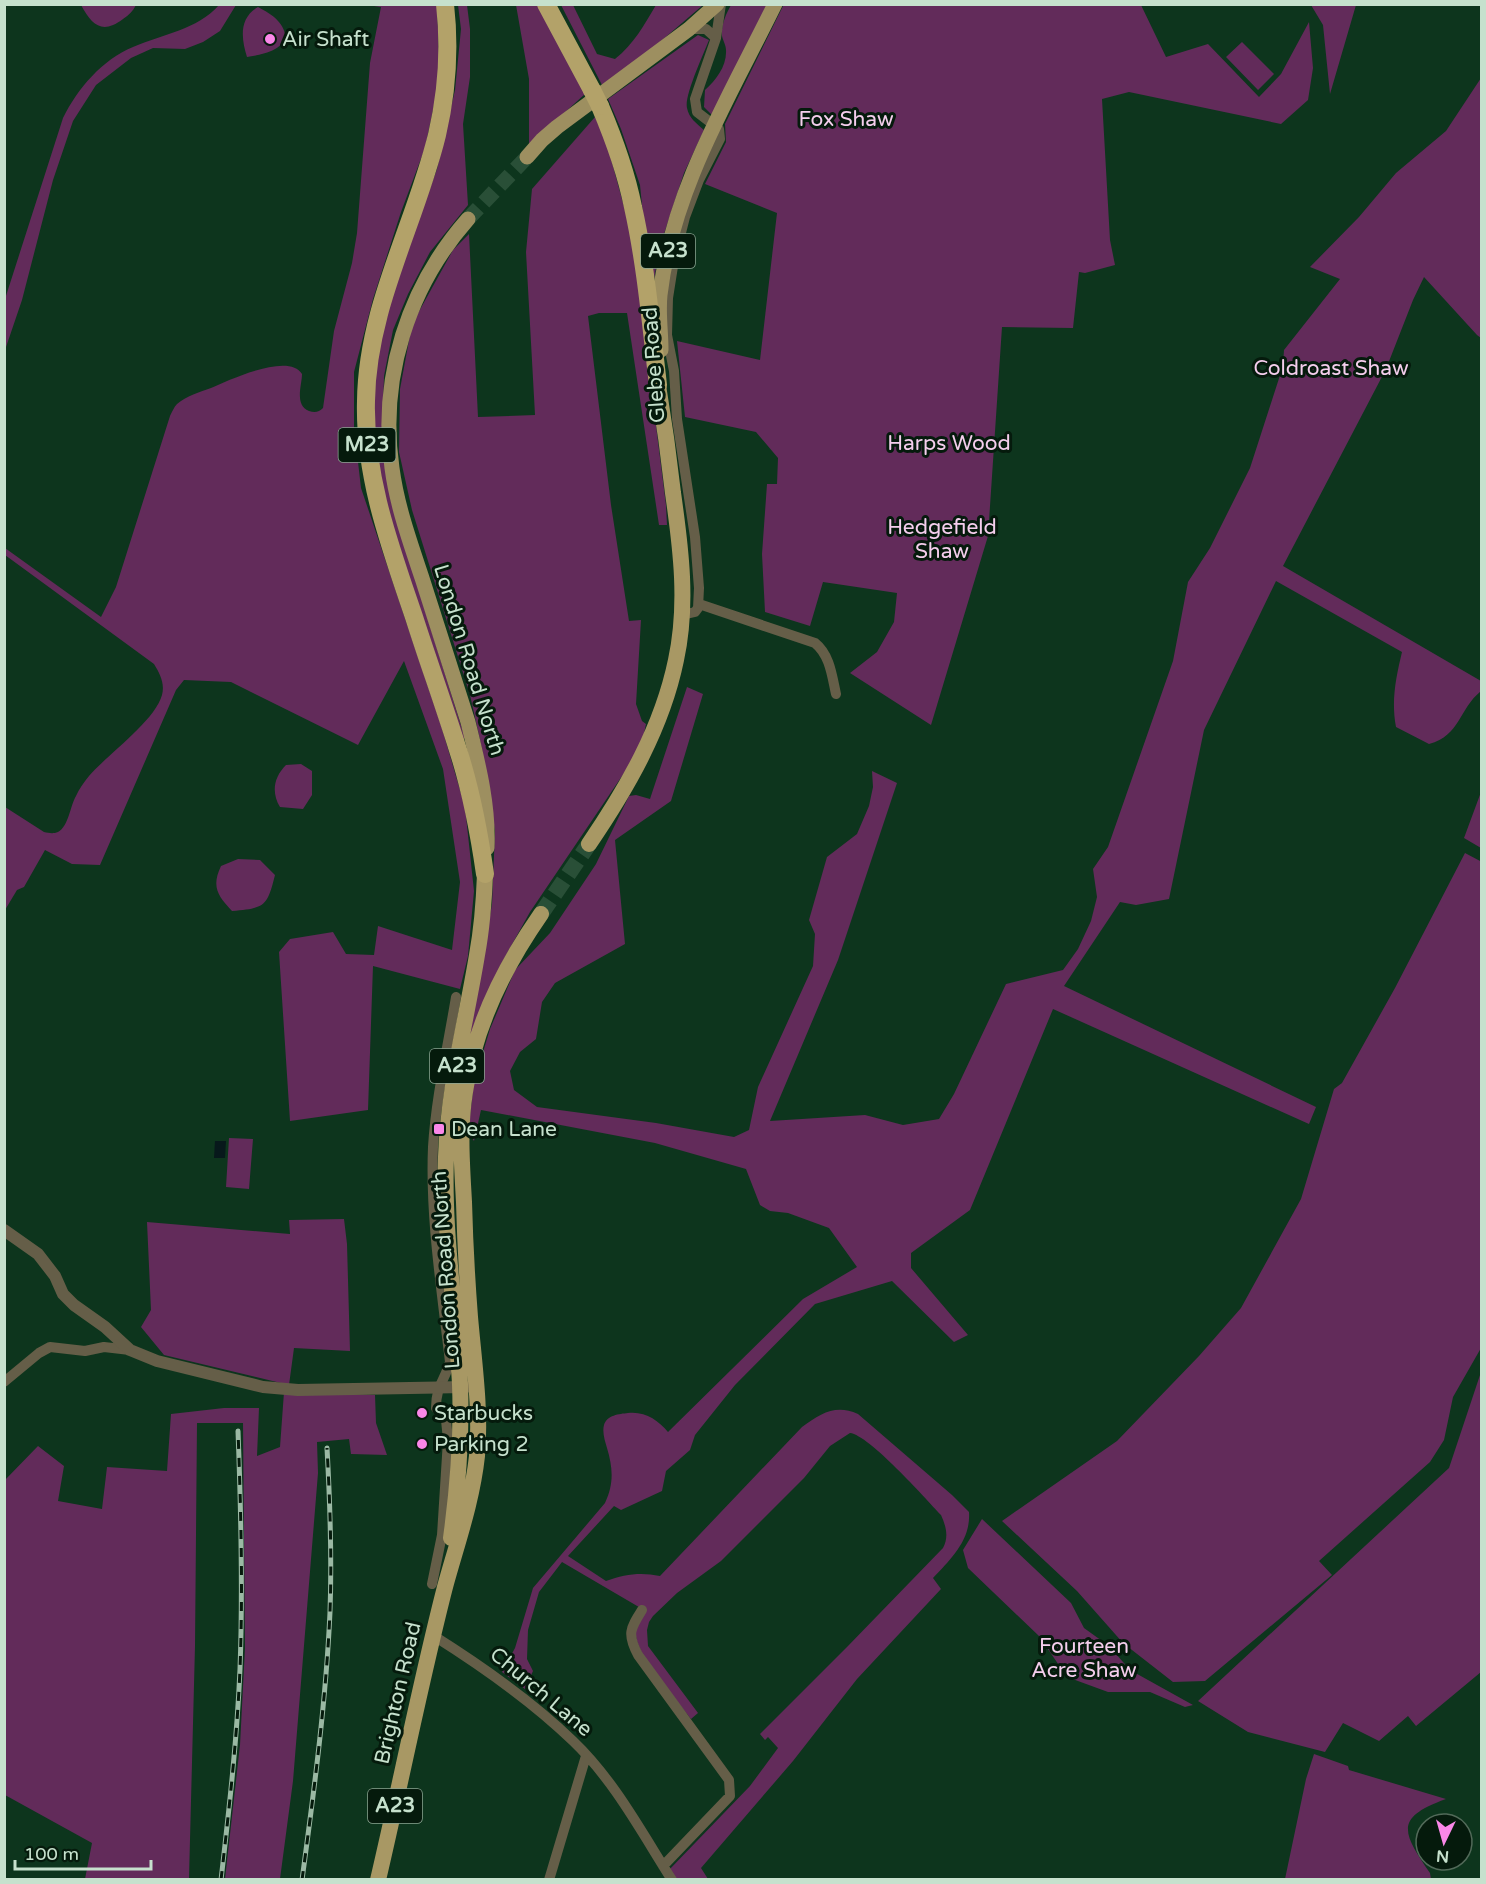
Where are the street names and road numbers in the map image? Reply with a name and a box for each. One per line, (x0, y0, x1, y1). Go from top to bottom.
road number: A23 (641, 234, 695, 268)
street label: Glebe Road (637, 306, 671, 424)
road number: M23 (338, 428, 395, 462)
street label: London Road North (428, 561, 510, 759)
road number: A23 (430, 1049, 484, 1083)
street label: London Road North (427, 1170, 465, 1370)
street label: Brighton Road (369, 1619, 427, 1767)
street label: Church Lane (485, 1642, 597, 1742)
road number: A23 (368, 1789, 422, 1823)

